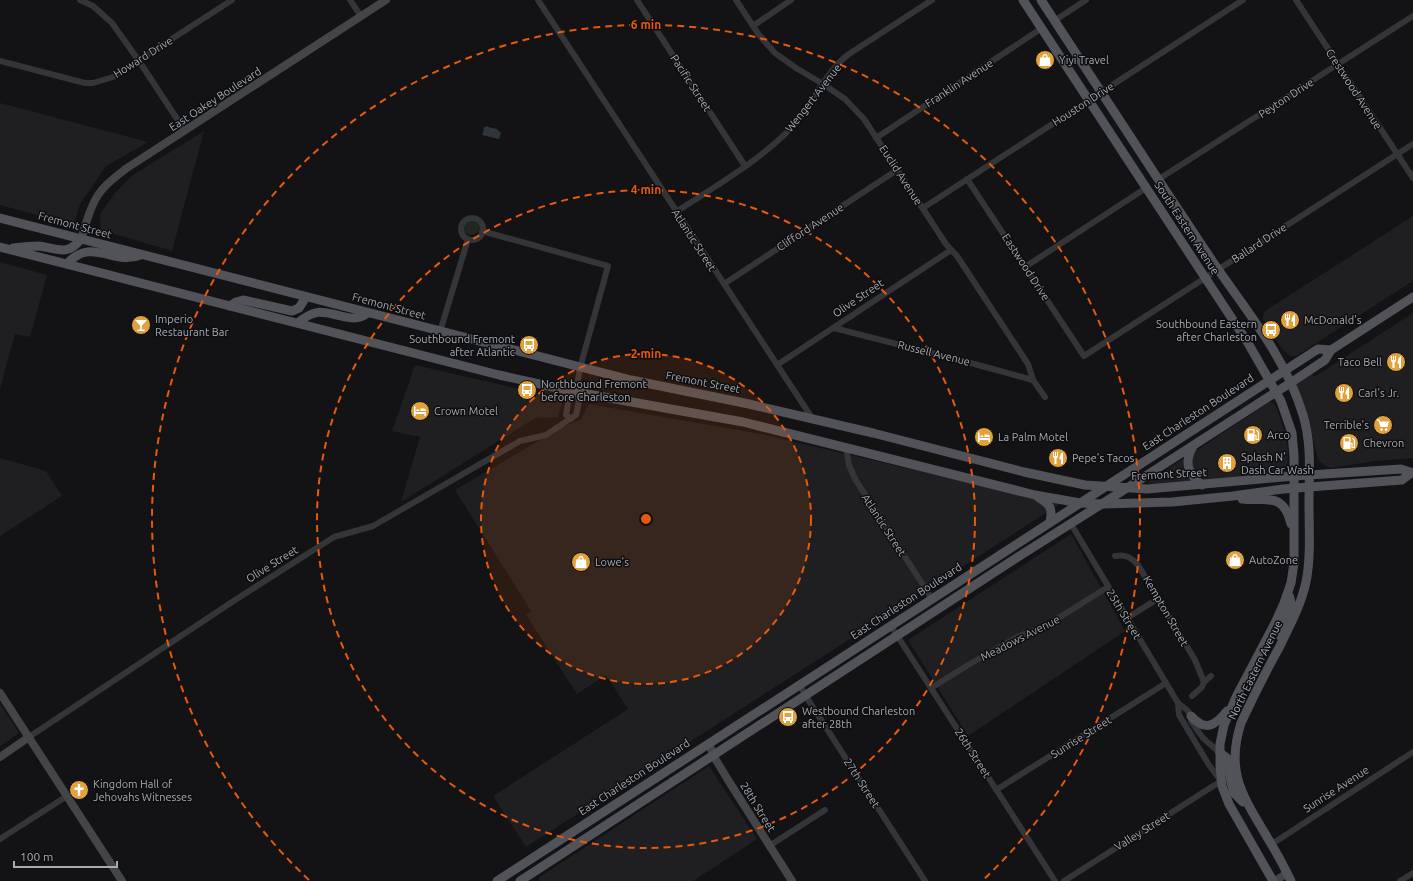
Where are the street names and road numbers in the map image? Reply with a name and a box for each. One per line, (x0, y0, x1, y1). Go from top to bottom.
street label: Howard Drive (111, 34, 175, 80)
street label: Crestwood Avenue (1324, 47, 1384, 131)
street label: Pacific Street (668, 52, 714, 114)
street label: Franklin Avenue (923, 57, 995, 109)
street label: Wengert Avenue (783, 62, 843, 134)
street label: East Oakey Boulevard (167, 65, 263, 133)
street label: Peyton Drive (1256, 76, 1316, 120)
street label: Houston Drive (1050, 80, 1116, 128)
street label: Euclid Avenue (877, 143, 925, 207)
street label: South Eastern Avenue (1152, 179, 1222, 277)
street label: Clifford Avenue (774, 201, 846, 253)
street label: Atlantic Street (669, 207, 719, 274)
street label: Fremont Street (37, 209, 114, 241)
street label: Ballard Drive (1229, 221, 1289, 265)
street label: Eastwood Drive (1000, 231, 1052, 303)
street label: Olive Street (830, 276, 886, 319)
street label: Fremont Street (351, 290, 428, 322)
street label: Russell Avenue (897, 338, 971, 368)
street label: Fremont Street (665, 369, 742, 395)
street label: East Charleston Boulevard (1140, 372, 1256, 452)
street label: Fremont Street (1131, 466, 1208, 482)
street label: Atlantic Street (859, 492, 909, 559)
street label: Olive Street (244, 543, 301, 585)
street label: East Charleston Boulevard (848, 561, 964, 641)
street label: Kempton Street (1141, 574, 1191, 649)
street label: 25th Street (1104, 587, 1144, 642)
street label: Meadows Avenue (978, 613, 1062, 663)
street label: North Eastern Avenue (1226, 619, 1284, 721)
street label: Sunrise Street (1048, 713, 1114, 760)
street label: 26th Street (953, 726, 994, 780)
street label: East Charleston Boulevard (576, 737, 692, 817)
street label: 27th Street (842, 756, 883, 810)
street label: Sunrise Avenue (1301, 763, 1371, 815)
street label: 28th Street (738, 780, 778, 835)
street label: Valley Street (1112, 809, 1172, 853)

